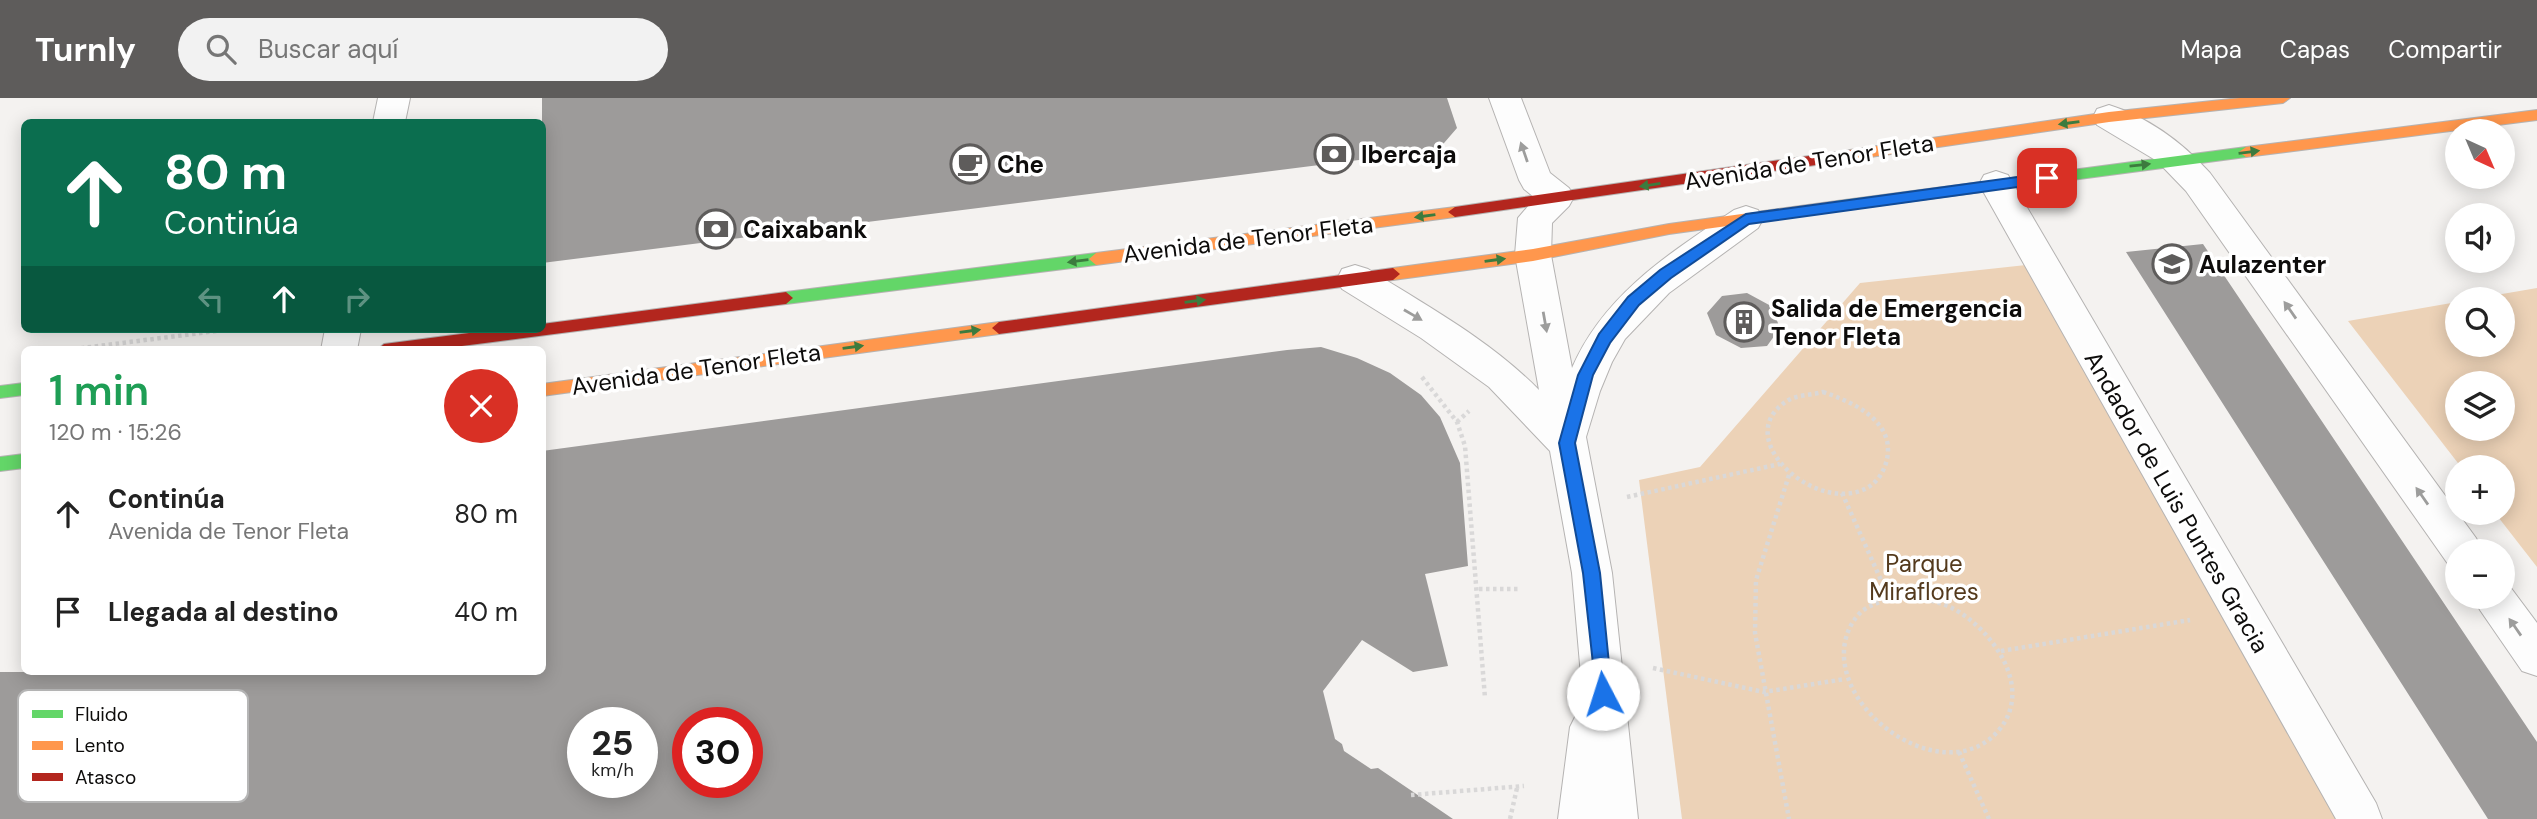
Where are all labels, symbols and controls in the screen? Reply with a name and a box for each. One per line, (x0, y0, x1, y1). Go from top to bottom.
search box (178, 18, 668, 81)
text: Turnly (35, 28, 136, 71)
icon: search (202, 30, 240, 68)
text: Buscar aquí (258, 32, 398, 66)
text: Mapa (2180, 34, 2242, 65)
text: Capas (2280, 34, 2350, 65)
text: Compartir (2388, 34, 2502, 65)
one-way arrow (2058, 118, 2080, 129)
north arrow (2445, 119, 2515, 189)
map controls (2445, 119, 2515, 609)
street label: Avenida de Tenor Fleta (1682, 127, 1936, 197)
bank icon: Ibercaja (1313, 133, 1355, 175)
place label: Ibercaja (1361, 139, 1457, 170)
text: 80 m (164, 140, 287, 204)
one-way arrow (1518, 142, 1529, 163)
cafe icon: Che (949, 143, 991, 185)
icon: ahead (49, 147, 140, 238)
one-way arrow (2238, 147, 2260, 158)
pin (2017, 148, 2077, 208)
place label: Che (997, 149, 1044, 180)
icon: arrive (2028, 159, 2066, 197)
one-way arrow (2130, 159, 2152, 170)
one-way arrow (1639, 180, 1661, 191)
text: Continúa (164, 202, 299, 244)
button: sound (2445, 203, 2515, 273)
bank icon: Caixabank (695, 208, 737, 250)
street label: Avenida de Tenor Fleta (1121, 208, 1375, 270)
one-way arrow (1414, 211, 1436, 222)
place label: Caixabank (743, 214, 867, 245)
school or university icon: Aulazenter (2151, 243, 2193, 285)
place label: Aulazenter (2199, 249, 2327, 280)
one-way arrow (1484, 254, 1506, 265)
one-way arrow (1067, 256, 1089, 267)
icon: left (192, 280, 230, 318)
icon: ahead (265, 280, 303, 318)
icon: right (338, 280, 376, 318)
button: search (2445, 287, 2515, 357)
place label: Salida de Emergencia Tenor Fleta (1771, 293, 2023, 352)
one-way arrow (1184, 295, 1206, 306)
building icon: Salida de Emergencia Tenor Fleta (1723, 301, 1765, 343)
one-way arrow (2284, 301, 2298, 319)
one-way arrow (1403, 309, 1422, 321)
one-way arrow (1540, 311, 1551, 333)
one-way arrow (959, 326, 981, 337)
street label: Avenida de Tenor Fleta (569, 336, 823, 402)
one-way arrow (842, 342, 864, 353)
street label: Andador de Luis Puntes Gracia (2078, 346, 2276, 658)
text: 1 min (49, 363, 149, 418)
button: close (444, 369, 518, 443)
button: layers (2445, 371, 2515, 441)
text: 120 m · 15:26 (49, 417, 182, 447)
button: + (2445, 455, 2515, 525)
text: Continúa (108, 482, 225, 516)
one-way arrow (2415, 487, 2429, 505)
icon: ahead (49, 495, 87, 533)
text: 80 m (454, 497, 518, 531)
text: Avenida de Tenor Fleta (108, 516, 349, 546)
button: − (2445, 539, 2515, 609)
park label: Parque Miraflores (1869, 548, 1979, 607)
icon: arrive (49, 593, 87, 631)
text: Llegada al destino (108, 595, 339, 629)
text: 40 m (454, 595, 518, 629)
one-way arrow (2509, 618, 2523, 636)
position arrow (1566, 657, 1640, 731)
legend (18, 690, 248, 802)
text: Fluido (75, 702, 128, 727)
speed limit sign: 30 (672, 707, 763, 798)
text: 25 (592, 720, 633, 766)
text: Lento (75, 733, 125, 758)
text: km/h (591, 758, 634, 782)
text: Atasco (75, 765, 136, 790)

